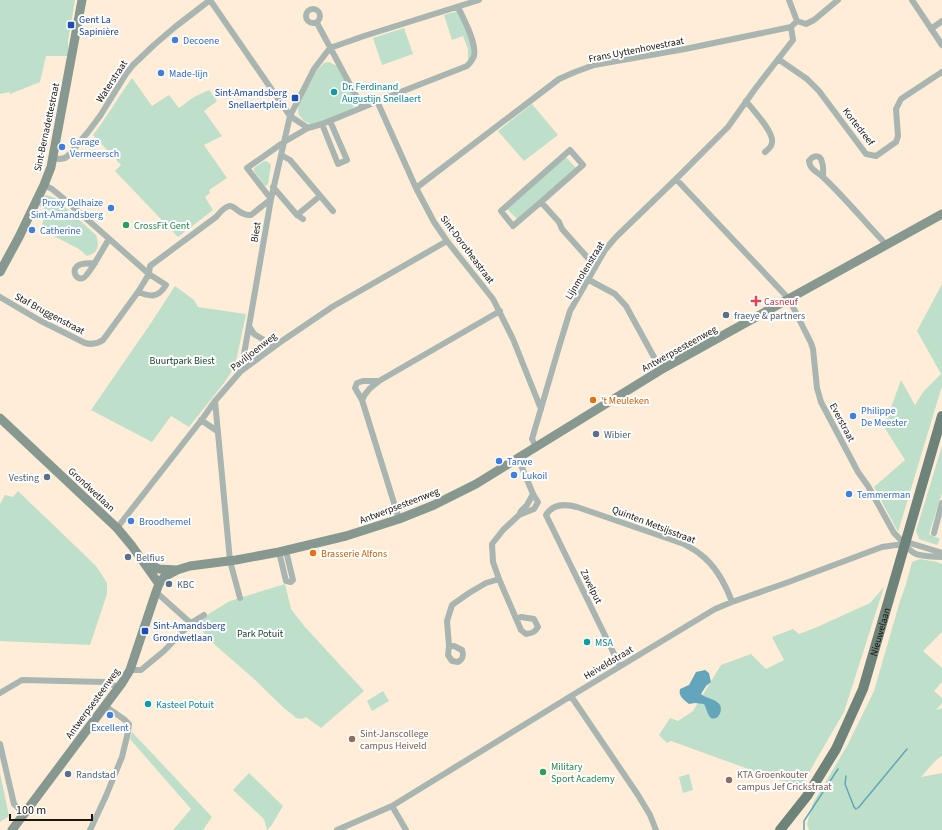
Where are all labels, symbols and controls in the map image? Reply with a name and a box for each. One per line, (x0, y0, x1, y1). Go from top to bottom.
place label: Gent La Sapinière (79, 13, 119, 39)
marker: Gent La Sapinière (66, 20, 76, 30)
place label: Decoene (183, 34, 219, 48)
street label: Frans Uyttenhovestraat (587, 34, 686, 66)
marker: Decoene (170, 35, 180, 45)
street label: Waterstraat (93, 57, 131, 106)
place label: Made-lijn (169, 67, 208, 81)
marker: Made-lijn (156, 68, 166, 78)
place label: Dr. Ferdinand Augustijn Snellaert (342, 80, 421, 106)
street label: Sint-Bernadettestraat (31, 81, 63, 173)
place label: Sint-Amandsberg Snellaertplein (215, 86, 287, 112)
marker: Dr. Ferdinand Augustijn Snellaert (329, 87, 339, 97)
marker: Sint-Amandsberg Snellaertplein (290, 93, 300, 103)
street label: Kortedreef (839, 105, 878, 149)
place label: Garage Vermeersch (70, 135, 119, 161)
marker: Garage Vermeersch (57, 142, 67, 152)
place label: Proxy Delhaize Sint-Amandsberg (31, 196, 103, 222)
marker: Proxy Delhaize Sint-Amandsberg (106, 203, 116, 213)
street label: Sint-Dorotheastraat (437, 213, 498, 287)
place label: CrossFit Gent (134, 219, 190, 233)
marker: CrossFit Gent (121, 220, 131, 230)
street label: Biest (247, 220, 265, 243)
place label: Catherine (40, 224, 81, 238)
marker: Catherine (27, 225, 37, 235)
street label: Lijnmolenstraat (562, 238, 608, 302)
street label: Staf Bruggenstraat (12, 290, 87, 339)
place label: Casneuf (764, 295, 799, 309)
marker: Casneuf (751, 296, 761, 306)
place label: fraeye & partners (734, 309, 805, 323)
marker: fraeye & partners (721, 310, 731, 320)
street label: Antwerpsesteenweg (639, 322, 720, 375)
street label: Paviljoenweg (227, 329, 280, 374)
park label: Buurtpark Biest (149, 354, 215, 368)
place label: 't Meuleken (601, 394, 649, 408)
marker: 't Meuleken (588, 395, 598, 405)
street label: Everstraat (826, 401, 858, 445)
place label: Philippe De Meester (861, 404, 907, 430)
marker: Philippe De Meester (848, 411, 858, 421)
place label: Wibier (604, 428, 631, 442)
marker: Wibier (591, 429, 601, 439)
place label: Tarwe (507, 455, 532, 469)
marker: Tarwe (494, 456, 504, 466)
street label: Grondwetlaan (65, 464, 118, 515)
place label: Lukoil (522, 469, 548, 483)
marker: Lukoil (509, 470, 519, 480)
place label: Vesting (9, 471, 39, 485)
marker: Vesting (42, 472, 52, 482)
street label: Antwerpsesteenweg (358, 484, 441, 528)
place label: Temmerman (857, 488, 910, 502)
marker: Temmerman (844, 489, 854, 499)
street label: Quinten Metsijsstraat (610, 503, 698, 548)
place label: Broodhemel (139, 515, 191, 529)
marker: Broodhemel (126, 516, 136, 526)
place label: Brasserie Alfons (321, 547, 387, 561)
marker: Brasserie Alfons (308, 548, 318, 558)
place label: Belfius (136, 551, 164, 565)
marker: Belfius (123, 552, 133, 562)
street label: Zavelput (577, 567, 606, 607)
place label: KBC (177, 578, 195, 592)
marker: KBC (164, 579, 174, 589)
street label: Nieuwelaan (867, 606, 894, 658)
place label: Sint-Amandsberg Grondwetlaan (153, 619, 225, 645)
marker: Sint-Amandsberg Grondwetlaan (140, 626, 150, 636)
park label: Park Potuit (237, 627, 284, 641)
place label: MSA (595, 636, 614, 650)
marker: MSA (582, 637, 592, 647)
street label: Heiveldstraat (581, 642, 636, 683)
street label: Antwerpsesteenweg (62, 665, 123, 742)
place label: Kasteel Potuit (156, 698, 214, 712)
marker: Kasteel Potuit (143, 699, 153, 709)
marker: Excellent (105, 710, 115, 720)
place label: Excellent (91, 721, 129, 735)
place label: Sint-Janscollege campus Heiveld (360, 727, 428, 753)
marker: Sint-Janscollege campus Heiveld (347, 734, 357, 744)
place label: Military Sport Academy (551, 760, 615, 786)
marker: Military Sport Academy (538, 767, 548, 777)
place label: Randstad (76, 768, 115, 782)
place label: KTA Groenkouter campus Jef Crickstraat (737, 768, 832, 794)
marker: Randstad (63, 769, 73, 779)
marker: KTA Groenkouter campus Jef Crickstraat (724, 775, 734, 785)
scale bar (10, 796, 92, 822)
text: 100 m (16, 802, 46, 819)

